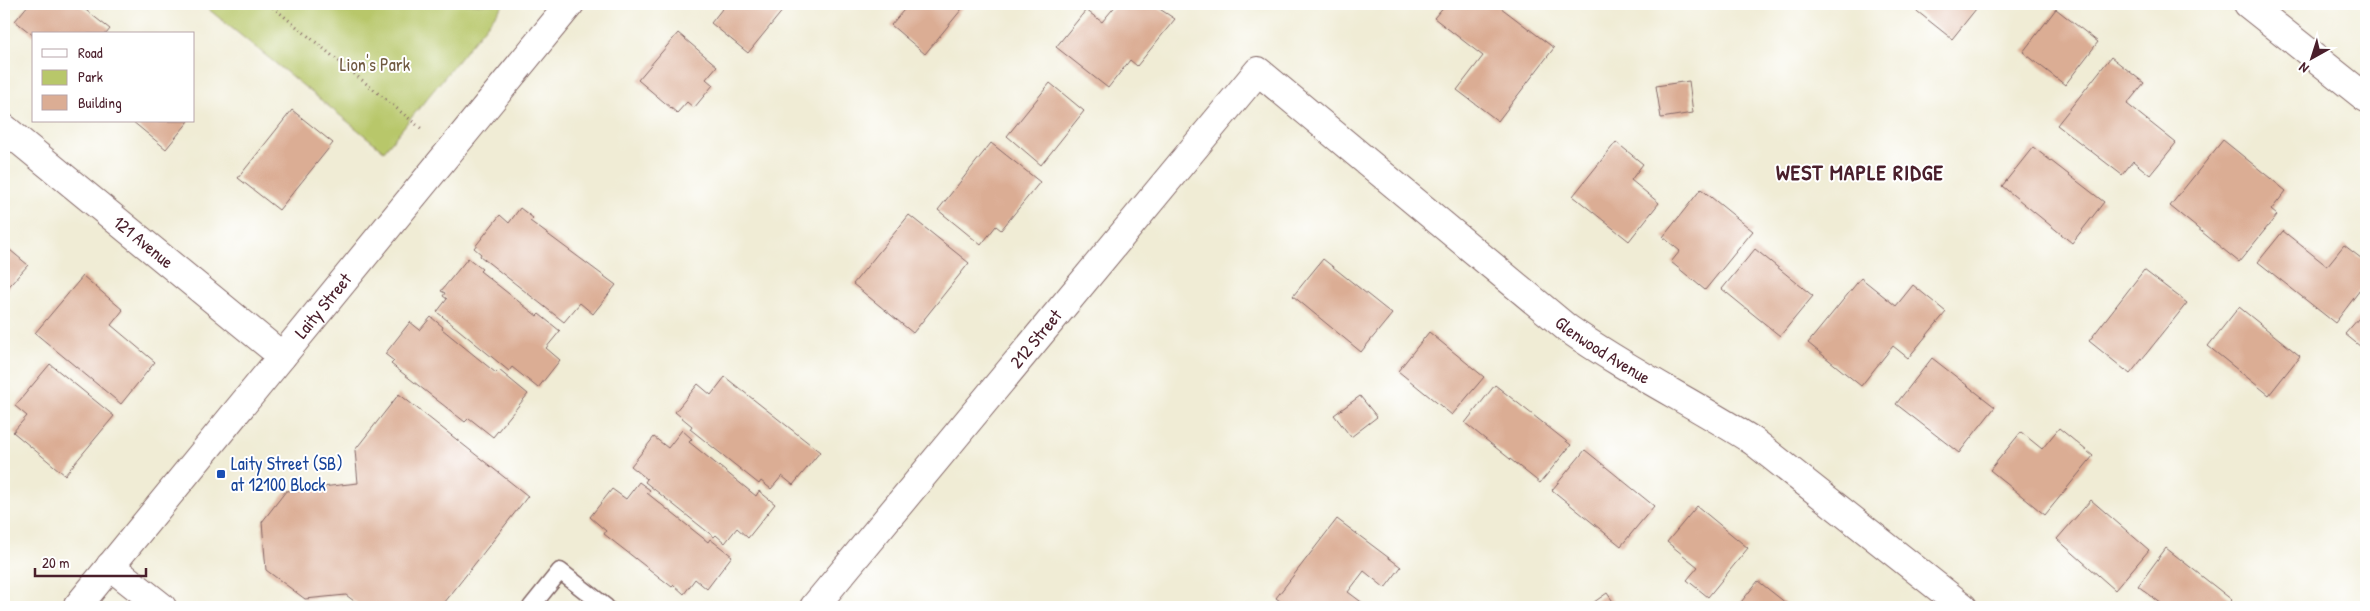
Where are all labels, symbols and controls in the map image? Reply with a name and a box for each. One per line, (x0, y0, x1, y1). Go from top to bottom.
legend (32, 32, 195, 122)
north arrow (2288, 32, 2338, 82)
text: Road (78, 42, 103, 63)
park label: Lion's Park (340, 52, 411, 77)
text: N (2294, 58, 2312, 78)
text: Park (78, 66, 103, 87)
text: Building (78, 92, 122, 113)
district label: WEST MAPLE RIDGE (1776, 157, 1944, 187)
street label: 121 Avenue (108, 209, 179, 274)
street label: Laity Street (289, 267, 358, 344)
street label: 212 Street (1004, 303, 1068, 373)
street label: Glenwood Avenue (1550, 310, 1655, 390)
place label: Laity Street (SB) at 12100 Block (231, 451, 343, 497)
marker: Laity Street (SB) at 12100 Block (215, 468, 227, 480)
scale bar (35, 546, 146, 578)
text: 20 m (42, 552, 69, 573)

